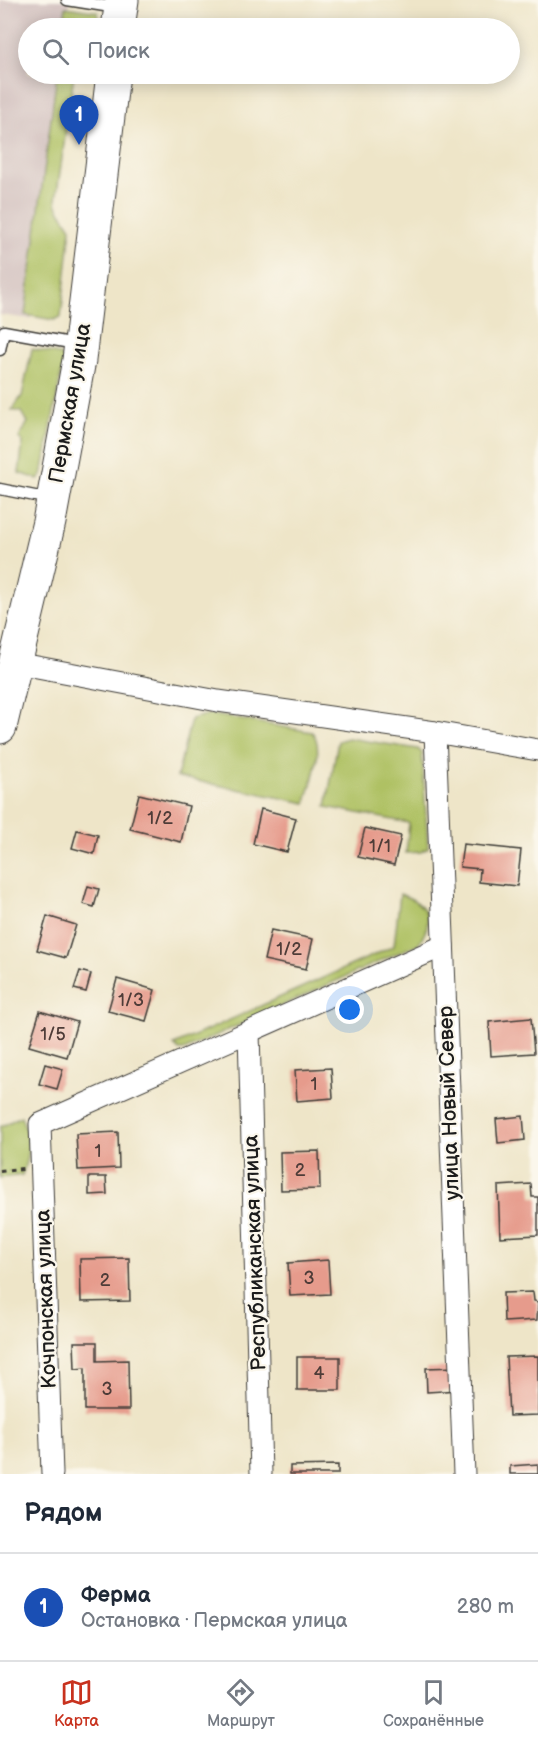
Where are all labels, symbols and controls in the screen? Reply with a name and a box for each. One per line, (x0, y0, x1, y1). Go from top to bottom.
search box (18, 18, 520, 84)
icon: search (39, 35, 72, 68)
text: Поиск (87, 38, 150, 65)
pin: 1 (60, 96, 98, 145)
street label: Пермская улица (44, 320, 96, 485)
house number: 1/2 (147, 808, 173, 829)
house number: 1/1 (369, 836, 391, 857)
house number: 1/2 (276, 939, 302, 960)
house number: 1/3 (118, 990, 144, 1011)
your location (335, 995, 364, 1024)
street label: улица Новый Север (433, 1005, 465, 1201)
house number: 1/5 (40, 1024, 66, 1045)
house number: 1 (311, 1074, 317, 1095)
street label: Республиканская улица (238, 1134, 272, 1372)
house number: 1 (95, 1141, 101, 1162)
house number: 2 (295, 1160, 306, 1181)
street label: Кочпонская улица (30, 1208, 62, 1389)
house number: 3 (303, 1268, 315, 1289)
house number: 2 (100, 1270, 111, 1291)
house number: 4 (314, 1363, 325, 1384)
house number: 3 (101, 1379, 113, 1400)
text: Рядом (24, 1498, 102, 1529)
text: Ферма (81, 1582, 151, 1609)
text: 1 (39, 1595, 48, 1619)
text: 280 m (457, 1595, 514, 1619)
text: Остановка · Пермская улица (81, 1609, 348, 1633)
tab: Карта (54, 1676, 99, 1731)
tab: Маршрут (207, 1676, 275, 1731)
tab: Сохранённые (383, 1676, 484, 1731)

